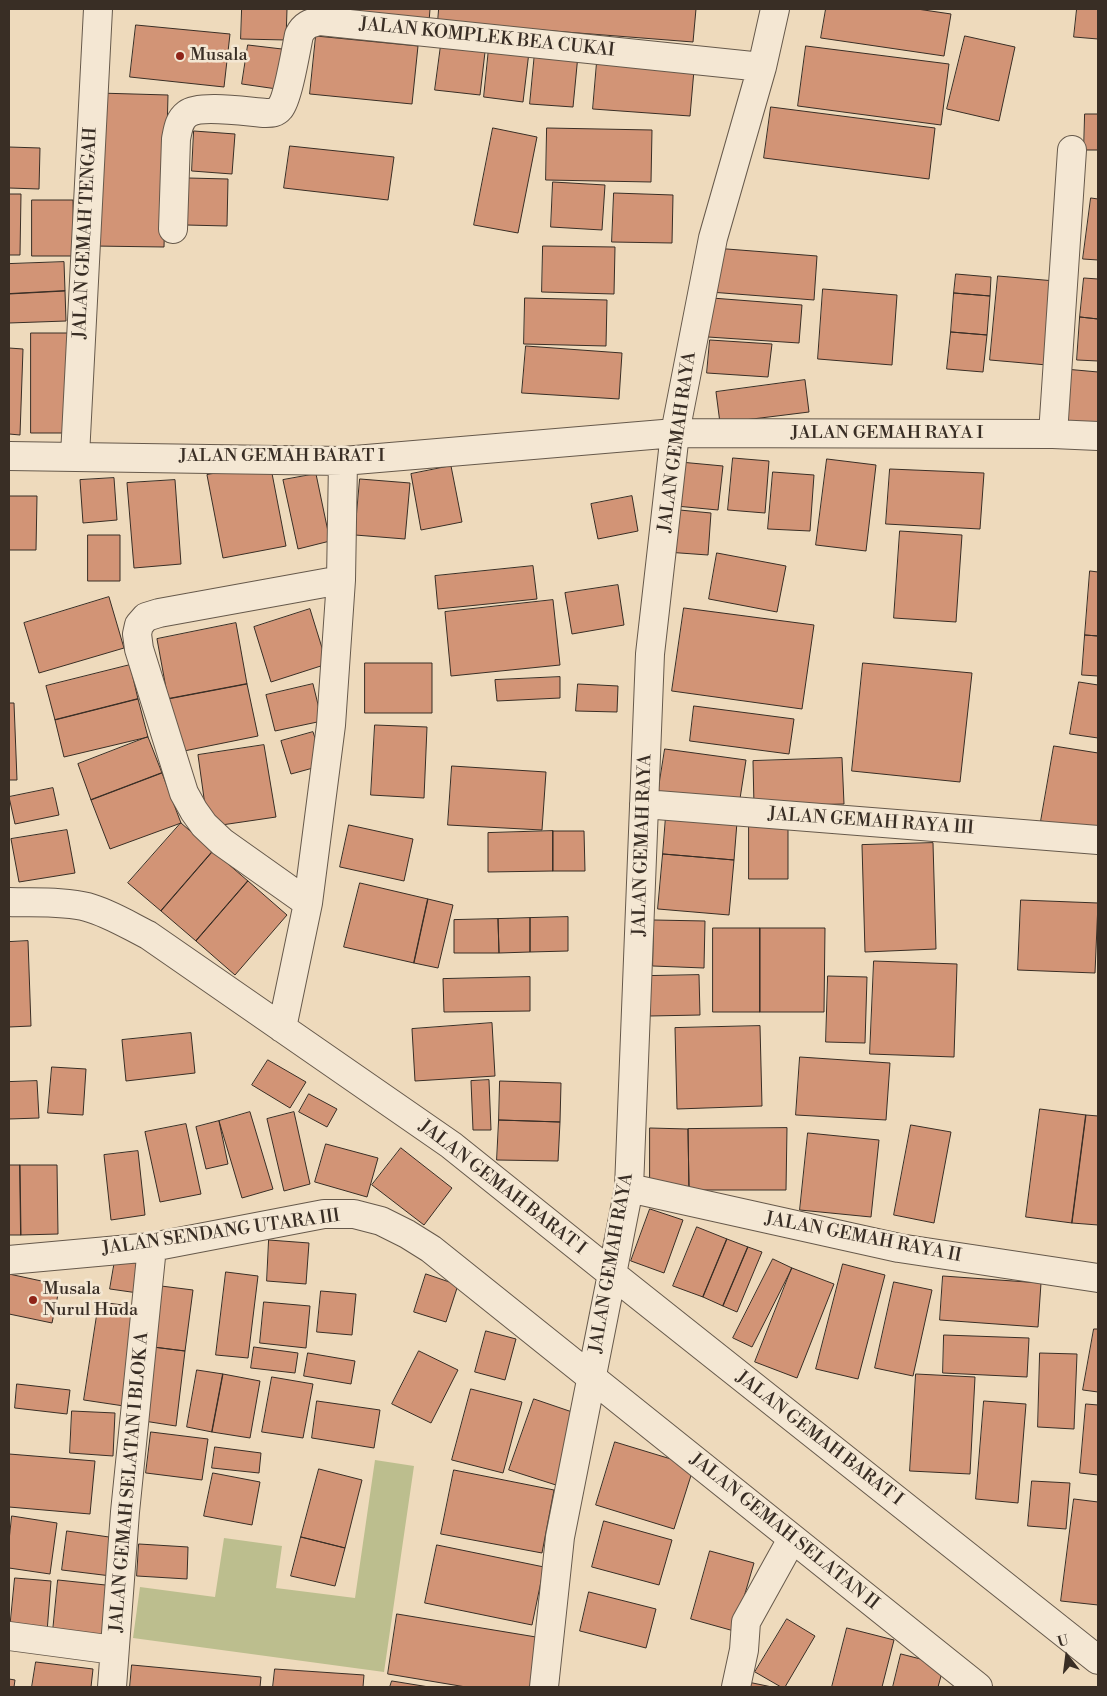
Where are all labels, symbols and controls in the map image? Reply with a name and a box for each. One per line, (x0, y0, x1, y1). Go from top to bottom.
street label: JALAN KOMPLEK BEA CUKAI (358, 14, 616, 62)
place label: Musala (190, 45, 248, 67)
marker: Musala (174, 50, 186, 62)
street label: JALAN GEMAH TENGAH (70, 127, 102, 339)
street label: JALAN GEMAH RAYA (655, 350, 701, 534)
street label: JALAN GEMAH RAYA I (791, 423, 983, 445)
street label: JALAN GEMAH BARAT I (179, 446, 385, 468)
street label: JALAN GEMAH RAYA (629, 754, 657, 936)
street label: JALAN GEMAH RAYA III (767, 804, 975, 840)
street label: JALAN GEMAH BARAT I (414, 1116, 590, 1260)
street label: JALAN GEMAH RAYA (586, 1171, 638, 1355)
street label: JALAN SENDANG UTARA III (101, 1206, 341, 1260)
street label: JALAN GEMAH RAYA II (763, 1208, 963, 1268)
place label: Musala Nurul Huda (43, 1279, 138, 1322)
marker: Musala Nurul Huda (27, 1294, 39, 1306)
street label: JALAN GEMAH SELATAN I BLOK A (106, 1331, 154, 1633)
street label: JALAN GEMAH BARAT I (731, 1367, 907, 1511)
street label: JALAN GEMAH SELATAN II (685, 1449, 883, 1615)
north arrow (1042, 1631, 1092, 1681)
text: U (1056, 1631, 1071, 1652)

